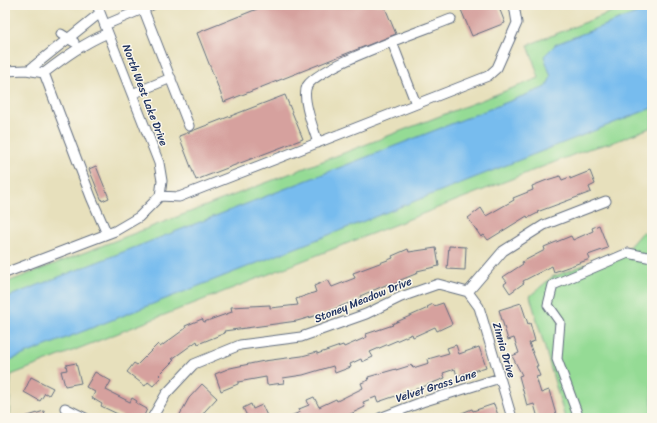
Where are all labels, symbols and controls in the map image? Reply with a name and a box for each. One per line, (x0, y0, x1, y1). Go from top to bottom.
street label: North West Lake Drive (117, 41, 173, 149)
street label: Stoney Meadow Drive (311, 272, 415, 328)
street label: Zinnia Drive (487, 320, 521, 380)
street label: Velvet Grass Lane (393, 364, 479, 408)

